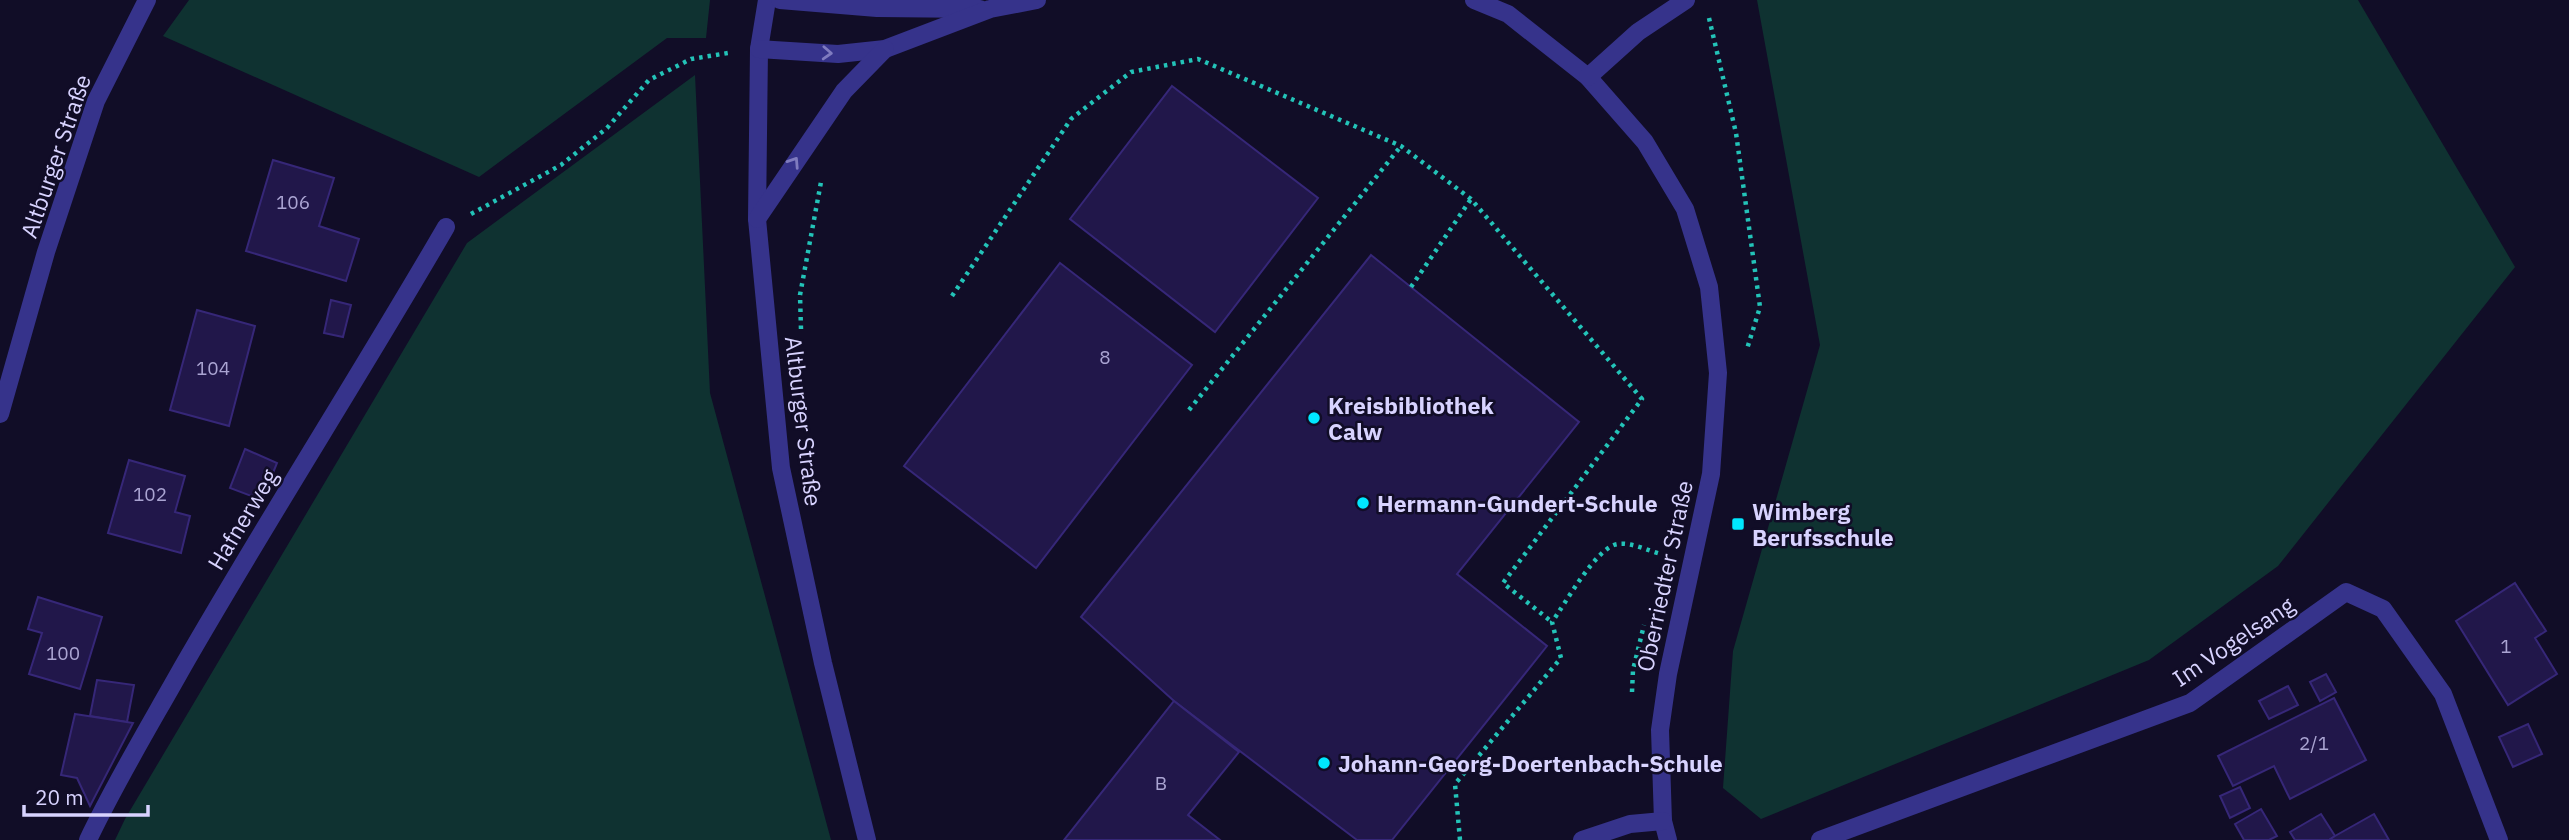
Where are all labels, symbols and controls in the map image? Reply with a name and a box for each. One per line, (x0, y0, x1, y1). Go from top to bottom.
one-way arrow (822, 45, 833, 60)
street label: Altburger Straße (13, 70, 97, 242)
one-way arrow (786, 157, 798, 170)
house number: 106 (276, 190, 310, 214)
street label: Altburger Straße (779, 334, 829, 508)
house number: 8 (1099, 345, 1111, 369)
house number: 104 (196, 356, 230, 380)
place label: Kreisbibliothek Calw (1328, 390, 1494, 446)
marker: Kreisbibliothek Calw (1306, 410, 1322, 426)
street label: Hafnerweg (200, 463, 284, 575)
street label: Oberriedter Straße (1629, 478, 1699, 674)
house number: 102 (133, 482, 167, 506)
place label: Hermann-Gundert-Schule (1377, 488, 1658, 518)
marker: Hermann-Gundert-Schule (1355, 495, 1371, 511)
place label: Wimberg Berufsschule (1752, 496, 1894, 552)
marker: Wimberg Berufsschule (1730, 516, 1746, 532)
street label: Im Vogelsang (2166, 589, 2300, 693)
house number: 1 (2500, 634, 2512, 658)
house number: 100 (46, 641, 80, 665)
house number: 2/1 (2299, 731, 2329, 755)
place label: Johann-Georg-Doertenbach-Schule (1338, 748, 1723, 778)
marker: Johann-Georg-Doertenbach-Schule (1316, 755, 1332, 771)
house number: B (1155, 771, 1167, 795)
scale bar (24, 774, 149, 818)
text: 20 m (35, 783, 84, 811)

